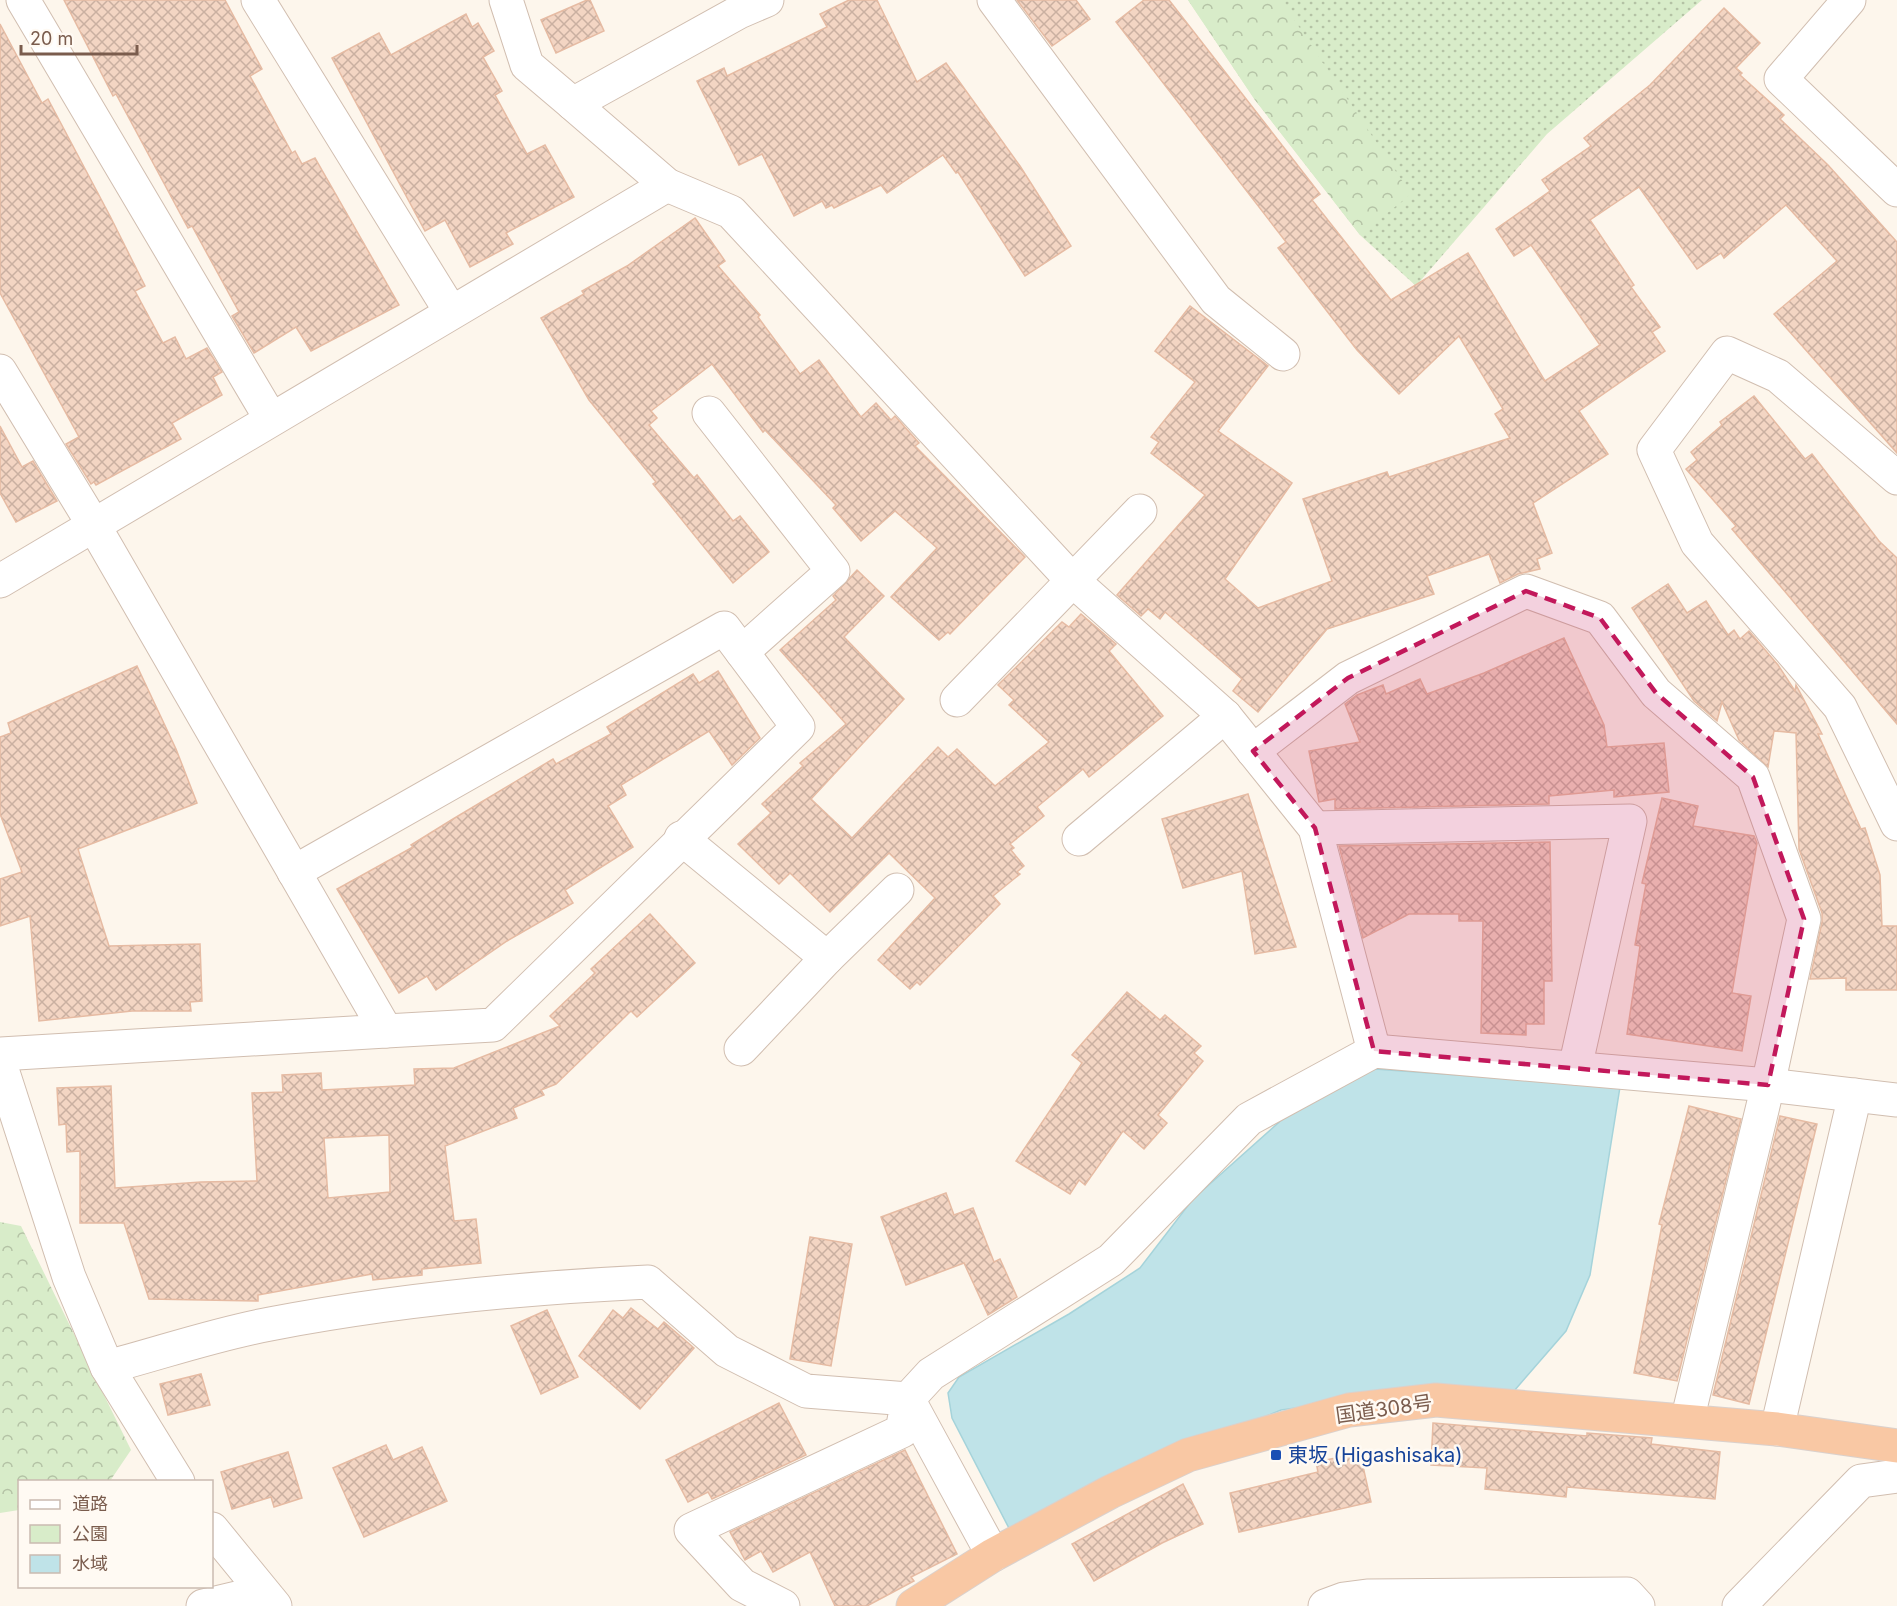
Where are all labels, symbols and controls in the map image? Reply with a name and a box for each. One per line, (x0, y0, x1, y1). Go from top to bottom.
scale bar (21, 18, 136, 56)
text: 20 m (30, 28, 73, 49)
street label: 国道308号 (1334, 1390, 1434, 1428)
place label: 東坂 (Higashisaka) (1288, 1443, 1463, 1467)
marker: 東坂 (Higashisaka) (1269, 1448, 1283, 1462)
legend (18, 1480, 213, 1588)
text: 道路 (72, 1493, 108, 1514)
text: 公園 (72, 1523, 108, 1544)
text: 水域 (72, 1553, 108, 1574)

